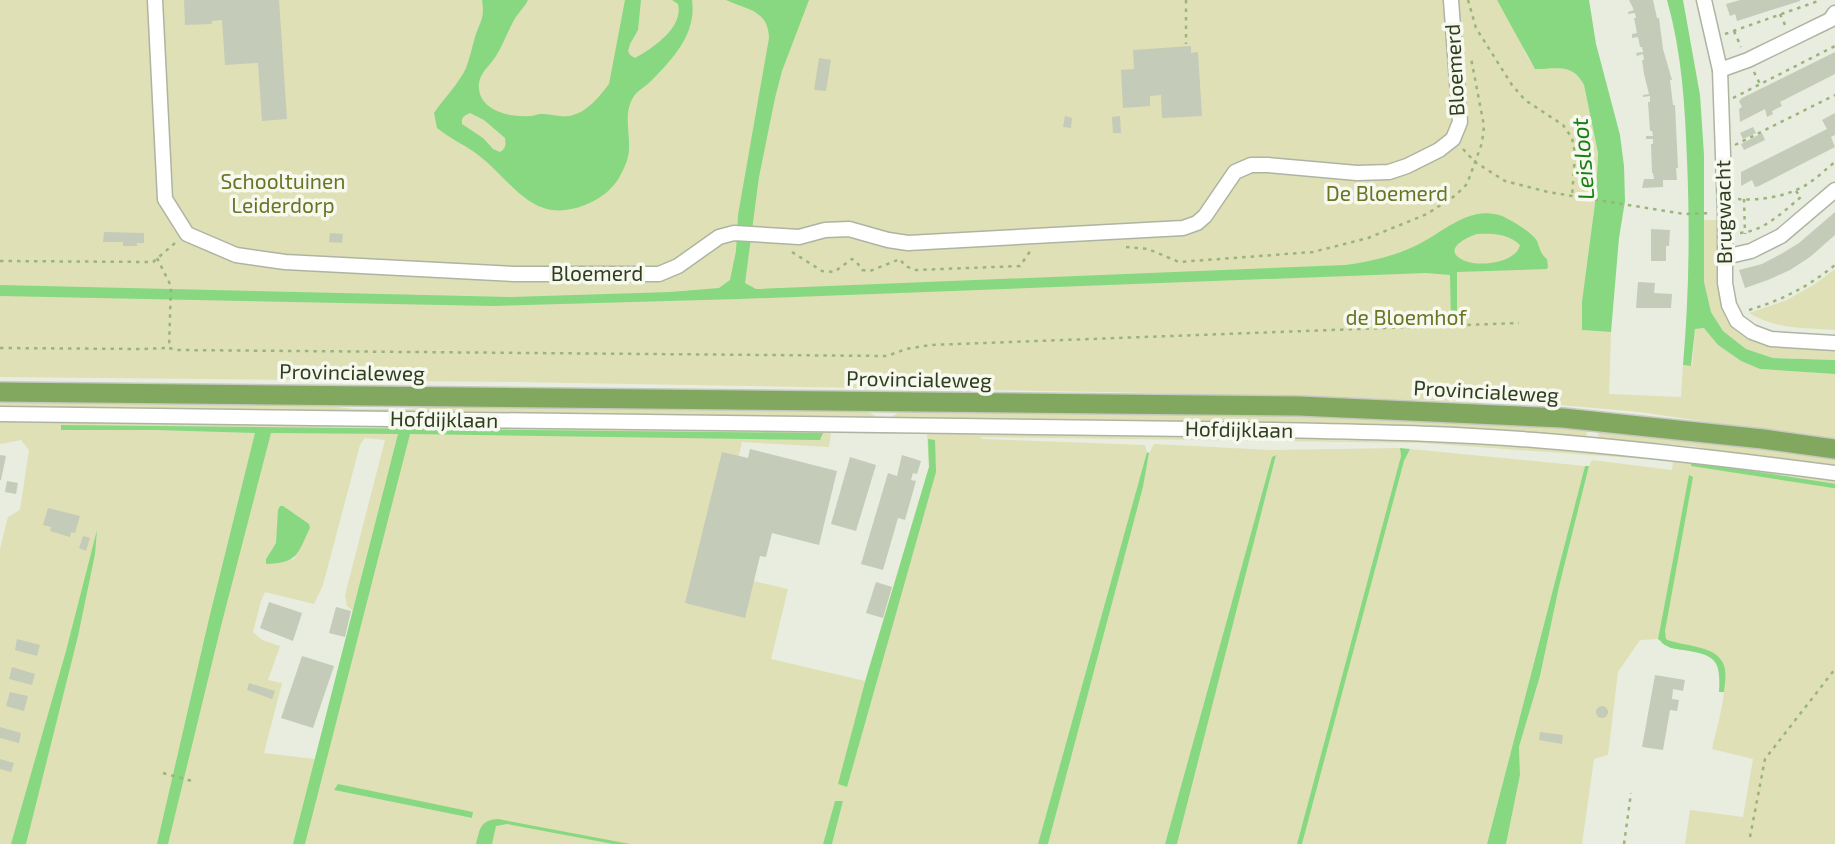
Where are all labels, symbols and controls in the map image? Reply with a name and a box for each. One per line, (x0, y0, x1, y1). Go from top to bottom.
street label: Bloemerd (1439, 23, 1468, 117)
water label: Leisloot (1564, 116, 1600, 201)
street label: Brugwacht (1709, 160, 1736, 264)
park label: Schooltuinen Leiderdorp (220, 168, 346, 217)
park label: De Bloemerd (1326, 180, 1448, 205)
street label: Bloemerd (551, 260, 643, 285)
park label: de Bloemhof (1346, 304, 1467, 329)
street label: Provincialeweg (279, 358, 425, 385)
street label: Provincialeweg (846, 365, 992, 392)
street label: Provincialeweg (1413, 374, 1560, 407)
street label: Hofdijklaan (390, 405, 498, 433)
street label: Hofdijklaan (1185, 415, 1293, 443)

